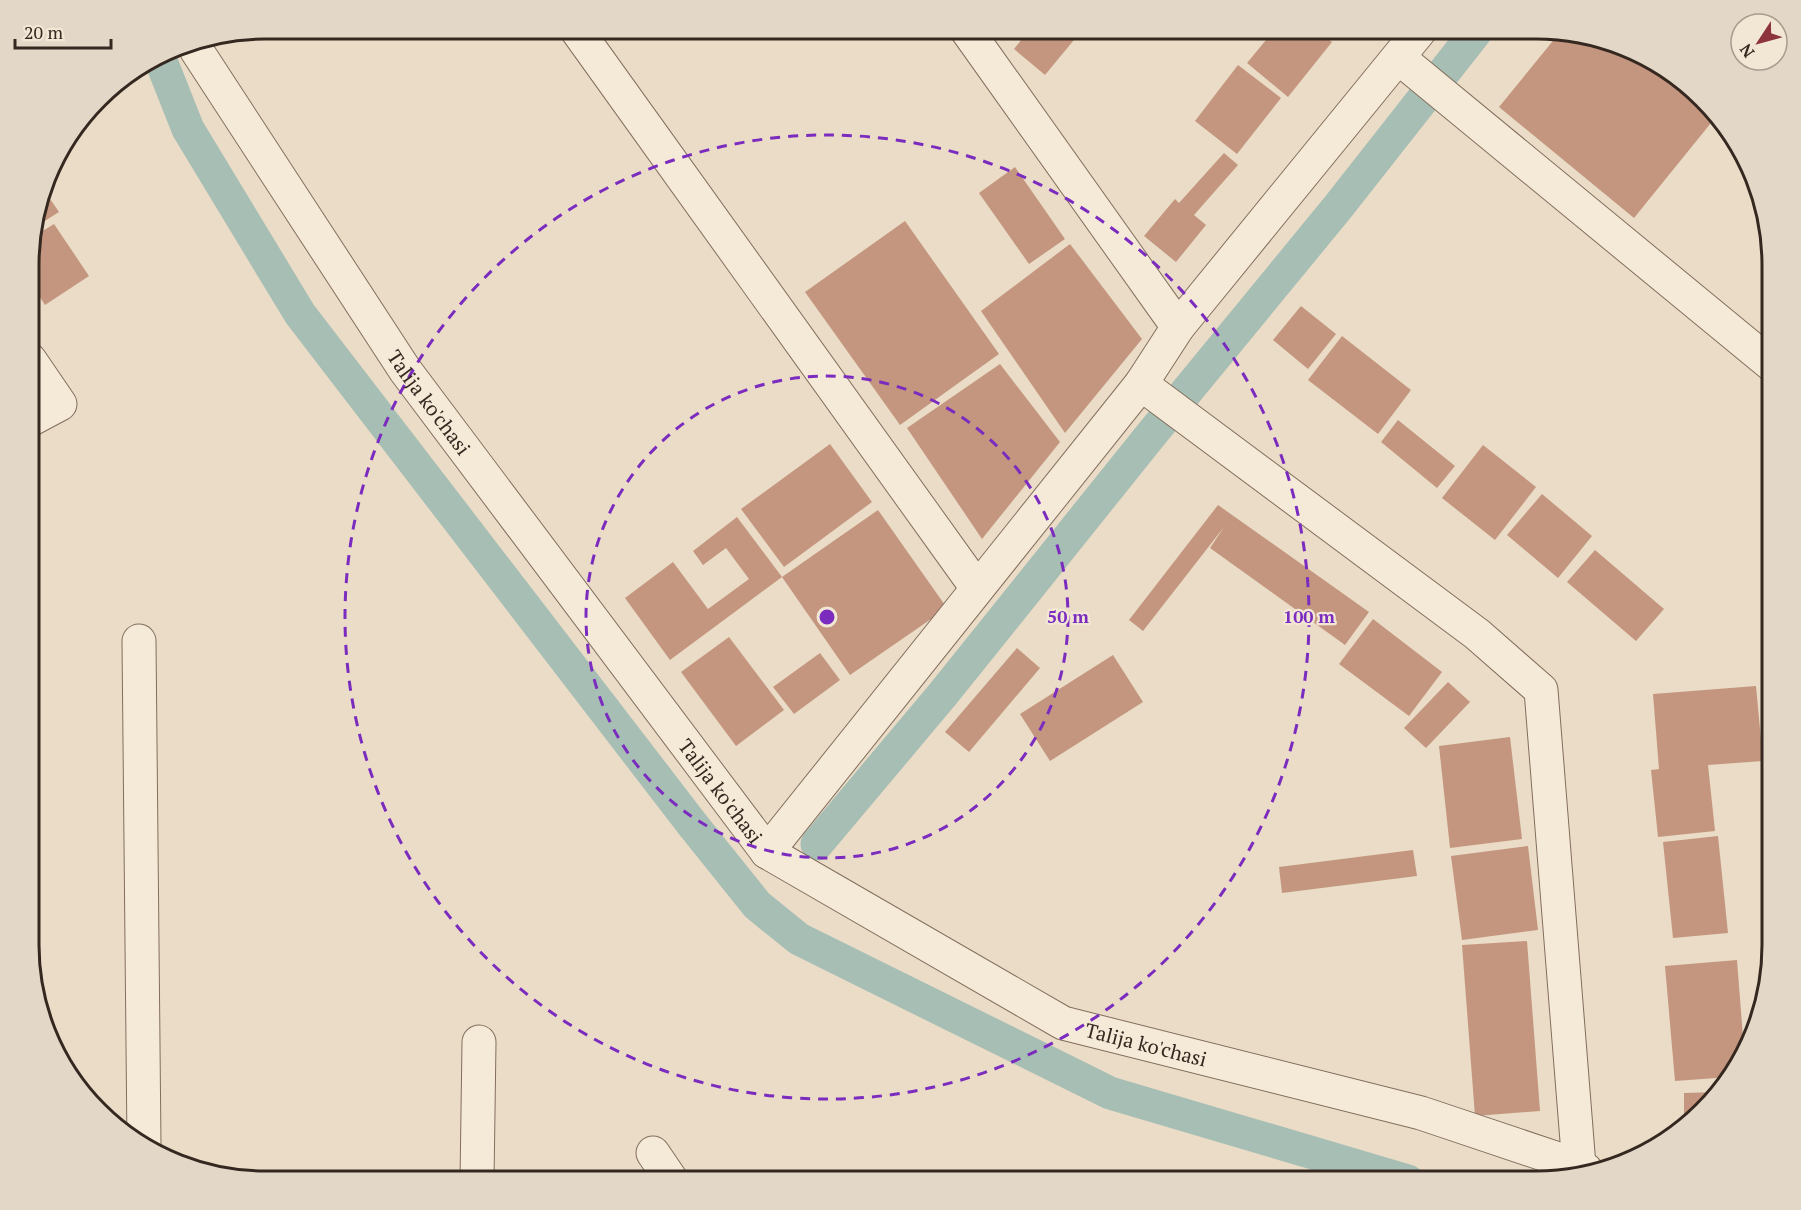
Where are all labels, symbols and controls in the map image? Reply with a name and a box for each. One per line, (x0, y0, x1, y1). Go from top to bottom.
scale bar (15, 12, 111, 50)
north arrow (1729, 12, 1789, 72)
text: 20 m (24, 20, 64, 44)
text: N (1734, 39, 1759, 62)
street label: Talija ko'chasi (382, 344, 477, 460)
text: 50 m (1047, 604, 1089, 628)
text: 100 m (1283, 604, 1335, 628)
centre of rings (817, 607, 837, 627)
street label: Talija ko'chasi (673, 733, 769, 849)
street label: Talija ko'chasi (1082, 1016, 1210, 1072)

